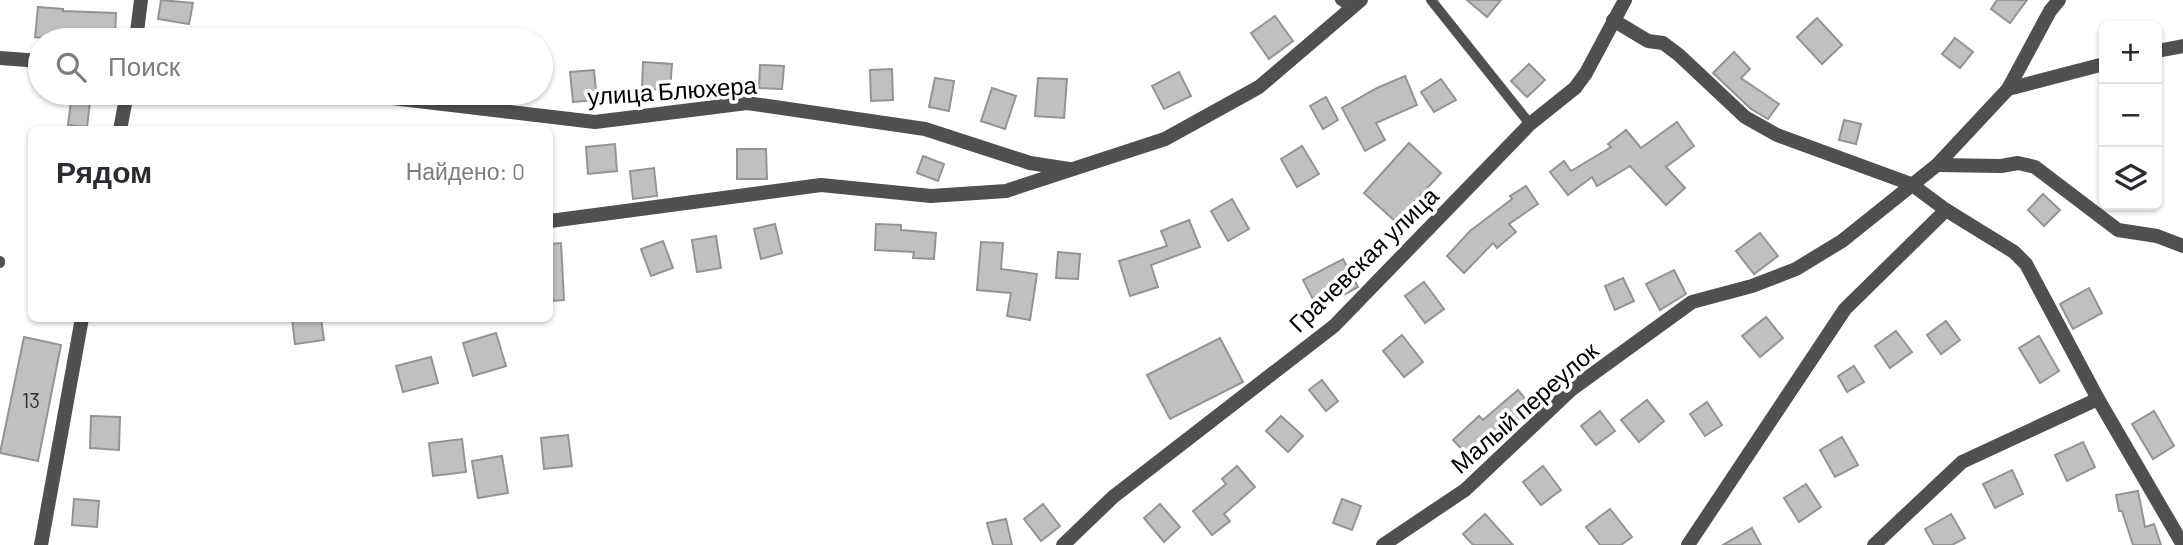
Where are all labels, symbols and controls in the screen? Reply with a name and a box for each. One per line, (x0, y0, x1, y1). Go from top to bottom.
map controls (2099, 21, 2162, 210)
button: + (2099, 21, 2162, 84)
search box (28, 28, 553, 105)
icon: search (52, 48, 90, 86)
text: Поиск (108, 50, 180, 81)
street label: улица Блюхера (586, 70, 758, 110)
button: − (2099, 84, 2162, 147)
button: layers (2099, 147, 2162, 210)
text: Рядом (56, 153, 152, 189)
text: Найдено: 0 (406, 157, 525, 185)
street label: Грачевская улица (1282, 180, 1444, 338)
street label: Малый переулок (1445, 335, 1604, 479)
house number: 13 (22, 387, 40, 412)

